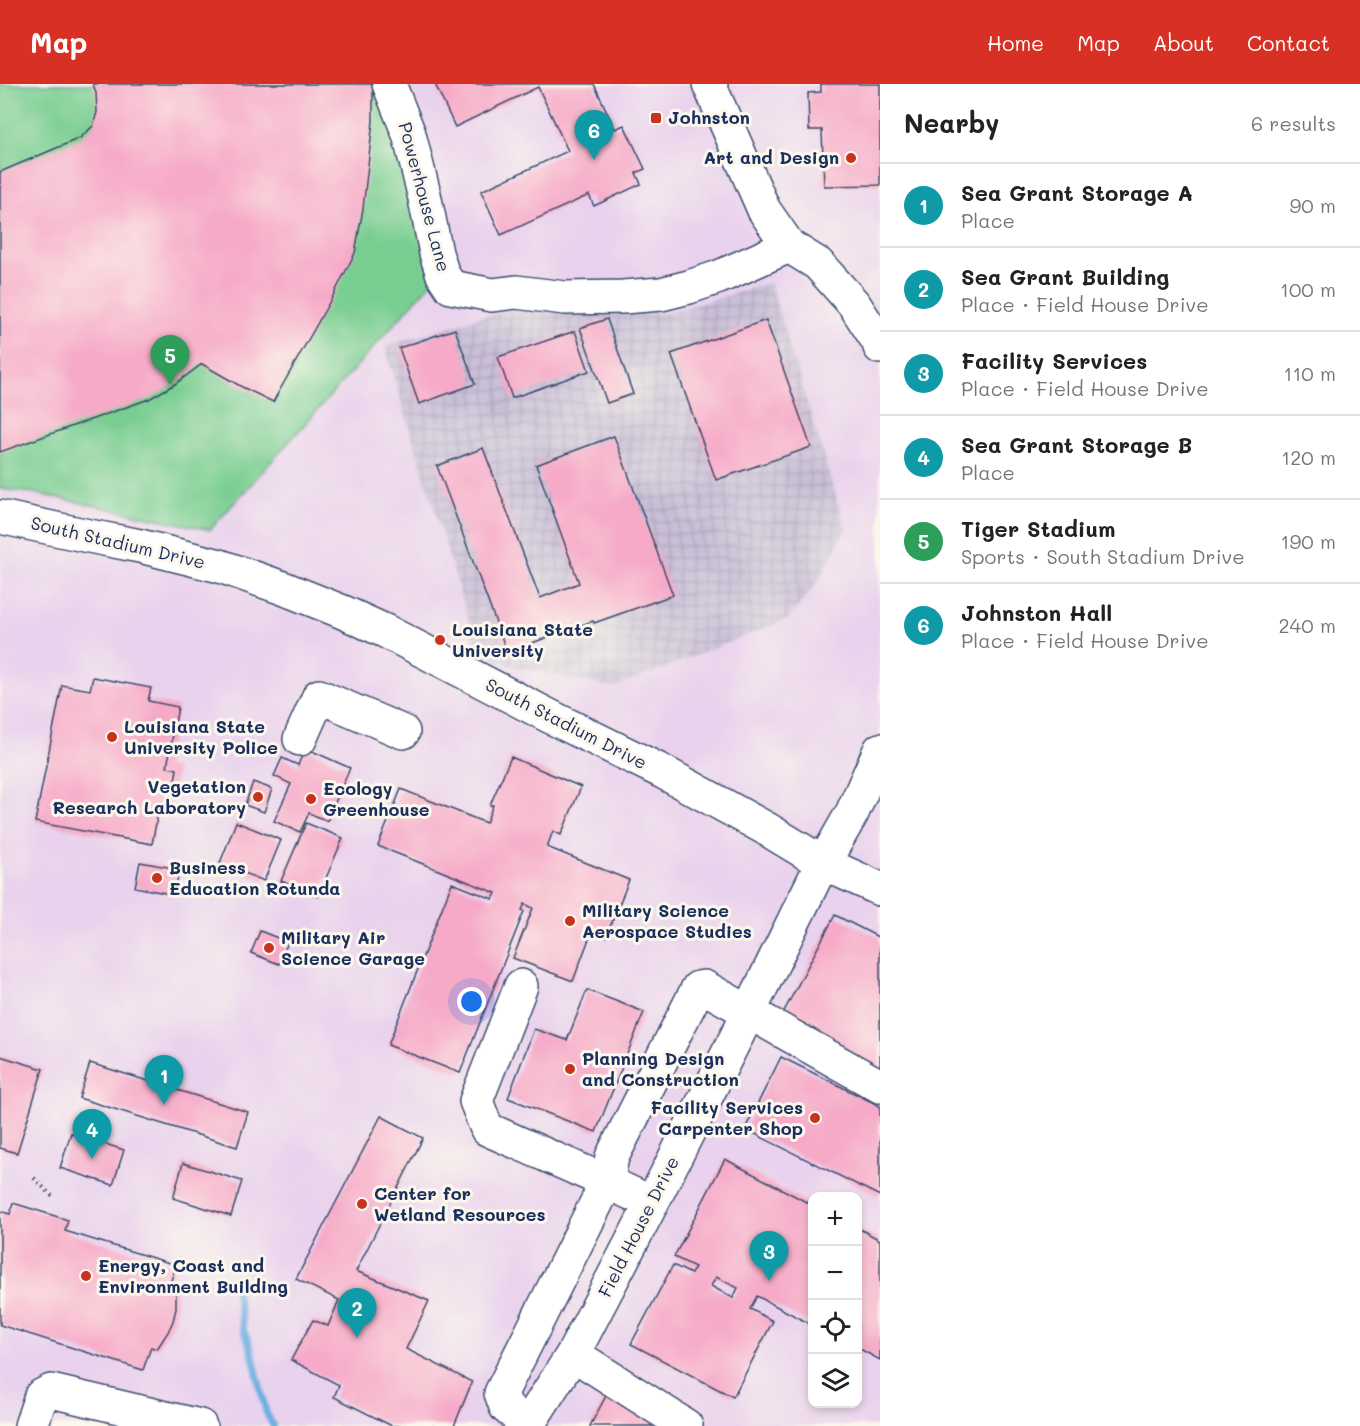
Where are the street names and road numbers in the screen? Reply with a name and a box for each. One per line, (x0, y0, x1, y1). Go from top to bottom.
street label: Powerhouse Lane (393, 119, 456, 274)
street label: South Stadium Drive (29, 510, 208, 574)
street label: South Stadium Drive (482, 672, 651, 774)
street label: Field House Drive (592, 1152, 684, 1301)

